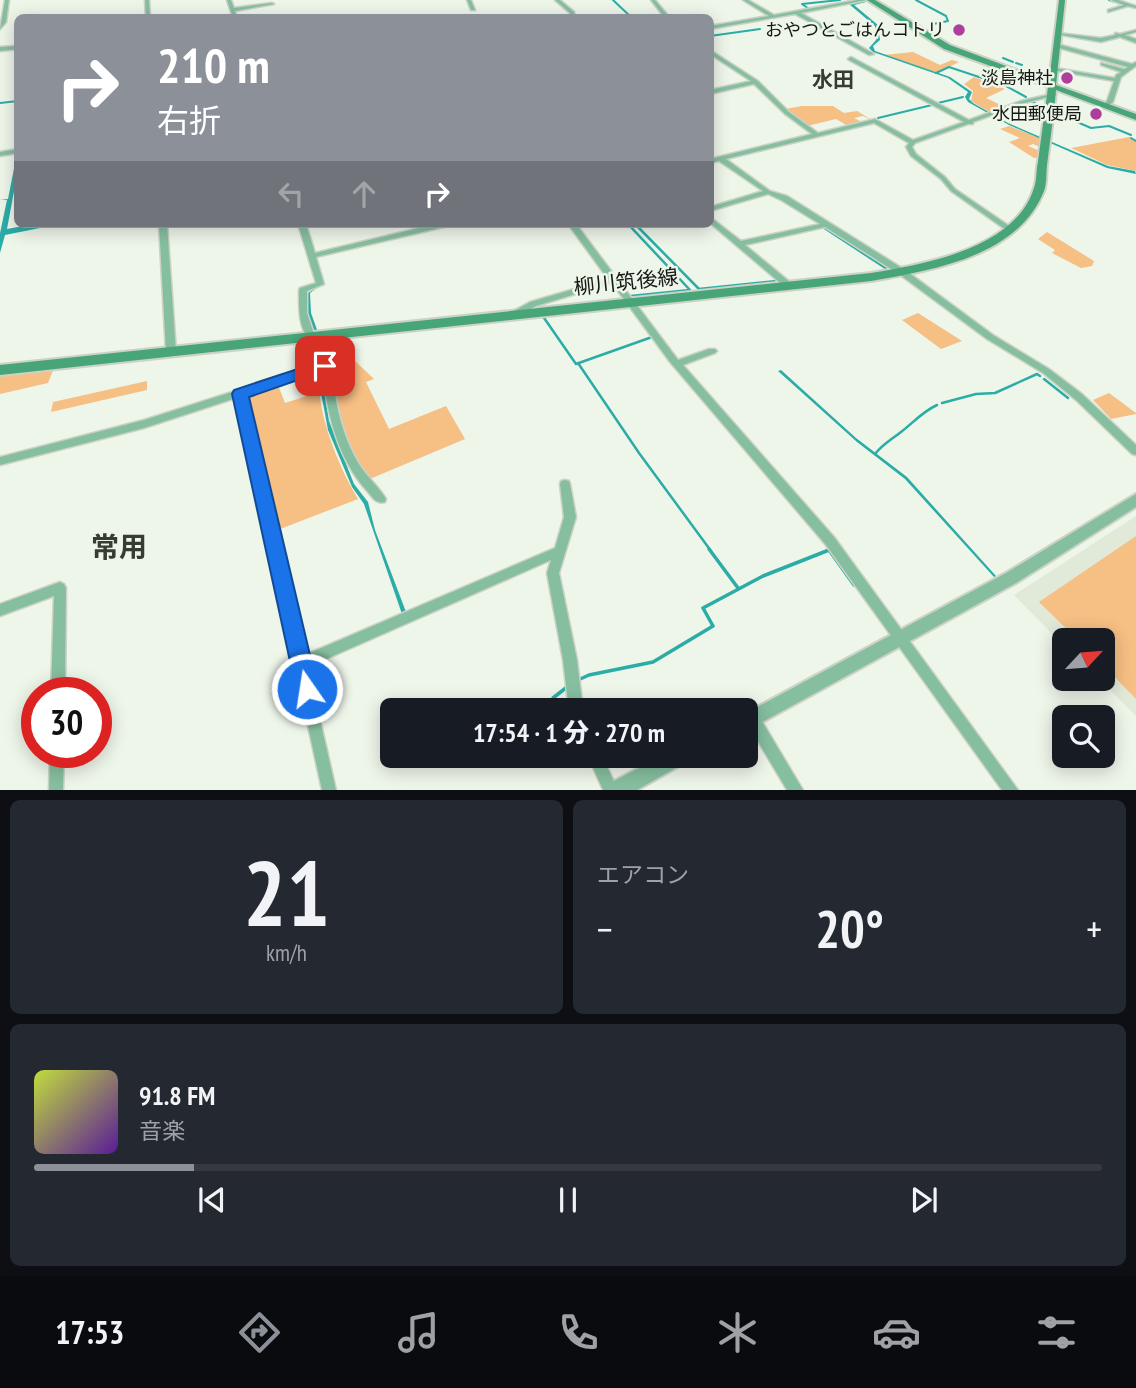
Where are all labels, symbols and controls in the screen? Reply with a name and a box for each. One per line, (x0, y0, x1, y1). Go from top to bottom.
place label: おやつとごはんコトリ (765, 18, 945, 41)
marker: おやつとごはんコトリ (951, 22, 967, 38)
text: 210 m (157, 33, 270, 97)
icon: right (42, 42, 133, 133)
district label: 水田 (812, 66, 854, 93)
place label: 淡島神社 (981, 66, 1053, 89)
marker: 淡島神社 (1059, 70, 1075, 86)
text: 右折 (157, 99, 221, 141)
place label: 水田郵便局 (992, 102, 1082, 125)
marker: 水田郵便局 (1088, 106, 1104, 122)
icon: left (272, 175, 310, 213)
icon: ahead (345, 175, 383, 213)
icon: right (418, 175, 456, 213)
street label: 柳川筑後線 (572, 263, 680, 300)
pin (295, 336, 355, 396)
icon: arrive (306, 347, 344, 385)
district label: 常用 (91, 528, 147, 565)
north arrow (1052, 628, 1115, 691)
map controls (1052, 628, 1115, 768)
position arrow (270, 652, 344, 726)
speed limit sign: 30 (21, 677, 112, 768)
button: search (1052, 705, 1115, 768)
text: 17:54 · 1 分 · 270 m (473, 716, 665, 749)
text: 21 (243, 833, 330, 951)
text: エアコン (597, 860, 689, 889)
text: 20° (815, 895, 884, 962)
text: − (597, 904, 613, 953)
text: + (1086, 904, 1102, 953)
text: km/h (266, 938, 307, 967)
text: 91.8 FM (139, 1079, 215, 1112)
text: 音楽 (139, 1116, 185, 1145)
icon: previous (193, 1181, 231, 1219)
icon: pause (549, 1181, 587, 1219)
icon: next (905, 1181, 943, 1219)
icon: directions (235, 1308, 284, 1357)
icon: music (394, 1308, 443, 1357)
icon: phone (554, 1308, 603, 1357)
icon: climate (713, 1308, 762, 1357)
icon: car (872, 1308, 921, 1357)
icon: filters (1032, 1308, 1081, 1357)
text: 17:53 (55, 1311, 124, 1353)

